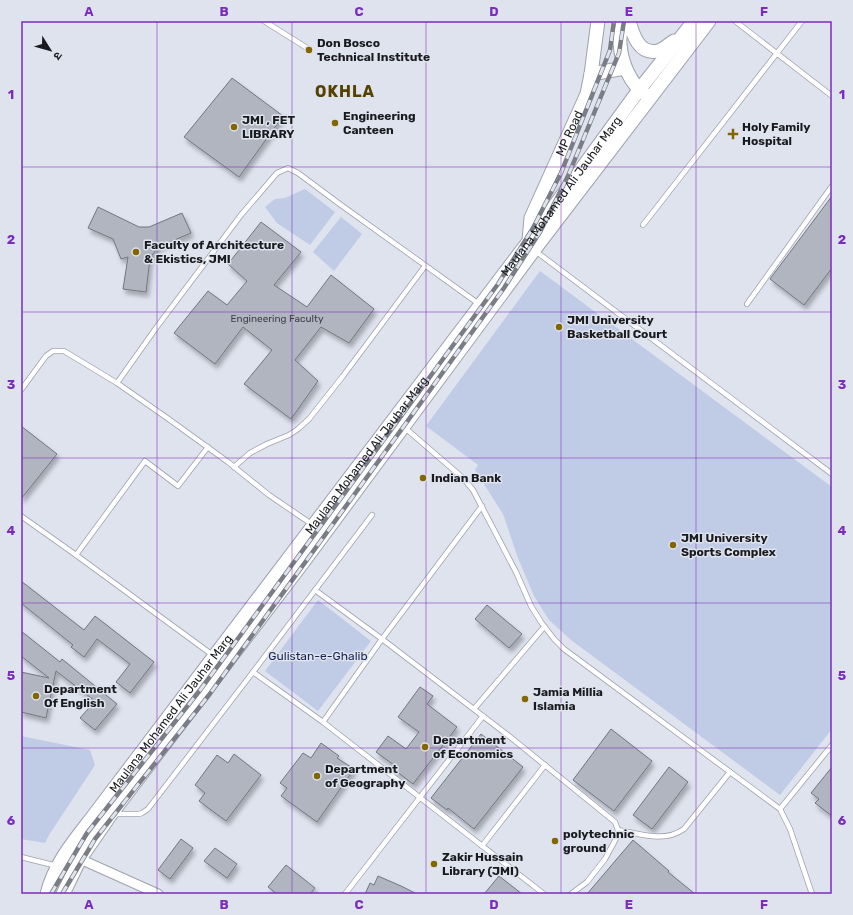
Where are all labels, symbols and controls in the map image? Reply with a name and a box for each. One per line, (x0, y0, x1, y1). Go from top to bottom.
text: A (84, 4, 94, 19)
text: B (219, 4, 229, 19)
text: C (354, 4, 364, 19)
text: D (489, 4, 499, 19)
text: E (625, 4, 633, 19)
text: F (760, 4, 768, 19)
north arrow (30, 30, 70, 70)
place label: Don Bosco Technical Institute (317, 36, 430, 64)
marker: Don Bosco Technical Institute (304, 45, 314, 55)
text: उ (50, 49, 65, 63)
district label: OKHLA (315, 82, 375, 101)
text: 1 (8, 87, 14, 102)
text: 1 (839, 87, 845, 102)
street label: MP Road (553, 108, 586, 158)
place label: Engineering Canteen (343, 109, 416, 137)
place label: JMI , FET LIBRARY (242, 113, 295, 141)
street label: Maulana Mohamed Ali Jauhar Marg (498, 114, 624, 279)
marker: Engineering Canteen (330, 118, 340, 128)
place label: Holy Family Hospital (742, 120, 810, 148)
marker: JMI , FET LIBRARY (229, 122, 239, 132)
marker: Holy Family Hospital (727, 128, 739, 140)
text: 2 (7, 232, 15, 247)
text: 2 (838, 232, 846, 247)
place label: Faculty of Architecture & Ekistics, JMI (144, 238, 284, 266)
marker: Faculty of Architecture & Ekistics, JMI (131, 247, 141, 257)
house number: Engineering Faculty (231, 313, 324, 325)
place label: JMI University Basketball Court (567, 313, 668, 341)
marker: JMI University Basketball Court (554, 322, 564, 332)
street label: Maulana Mohamed Ali Jauhar Marg (302, 374, 431, 537)
text: 3 (7, 377, 16, 392)
text: 3 (838, 377, 847, 392)
place label: Indian Bank (431, 471, 501, 485)
marker: Indian Bank (418, 473, 428, 483)
text: 4 (7, 523, 16, 538)
text: 4 (838, 523, 847, 538)
place label: JMI University Sports Complex (681, 531, 776, 559)
marker: JMI University Sports Complex (668, 540, 678, 550)
street label: Maulana Mohamed Ali Jauhar Marg (107, 632, 235, 795)
park label: Gulistan-e-Ghalib (268, 649, 368, 663)
text: 5 (7, 668, 15, 683)
text: 5 (838, 668, 846, 683)
place label: Department Of English (44, 682, 117, 710)
place label: Jamia Millia Islamia (533, 685, 603, 713)
marker: Department Of English (31, 691, 41, 701)
marker: Jamia Millia Islamia (520, 694, 530, 704)
place label: Department of Economics (433, 733, 514, 761)
marker: Department of Economics (420, 742, 430, 752)
place label: Department of Geography (325, 762, 405, 790)
marker: Department of Geography (312, 771, 322, 781)
text: 6 (7, 813, 16, 828)
text: 6 (838, 813, 847, 828)
place label: polytechnic ground (563, 827, 634, 855)
marker: polytechnic ground (550, 836, 560, 846)
place label: Zakir Hussain Library (JMI) (442, 850, 524, 878)
marker: Zakir Hussain Library (JMI) (429, 859, 439, 869)
text: A (84, 897, 94, 912)
text: B (219, 897, 229, 912)
text: C (354, 897, 364, 912)
text: D (489, 897, 499, 912)
text: E (625, 897, 633, 912)
text: F (760, 897, 768, 912)

